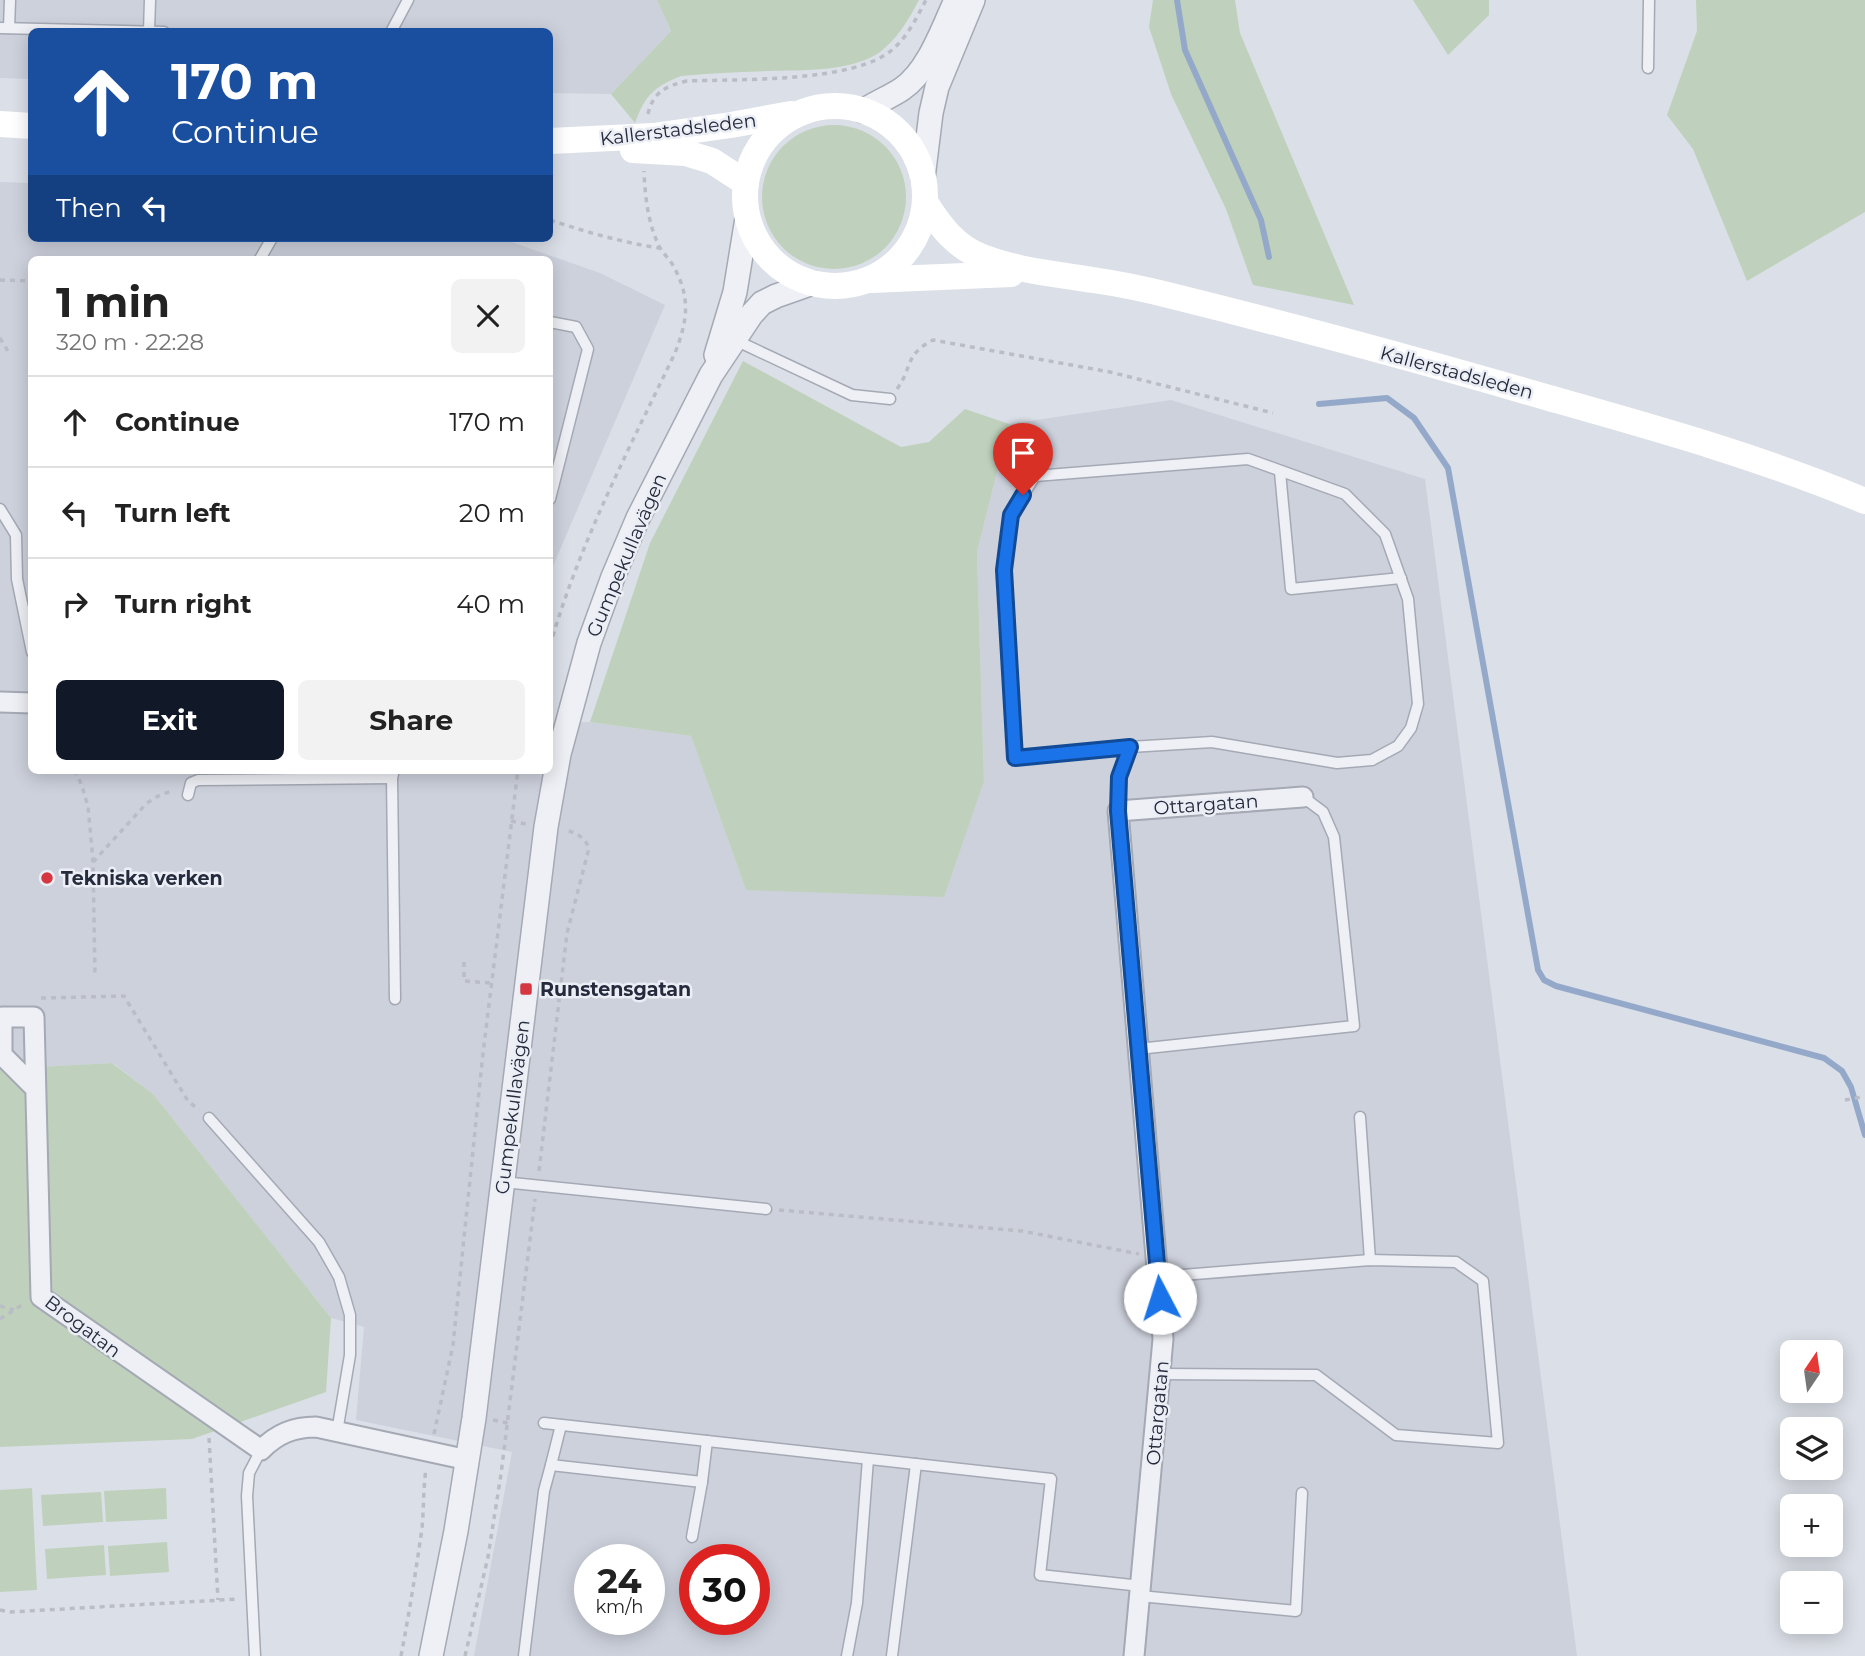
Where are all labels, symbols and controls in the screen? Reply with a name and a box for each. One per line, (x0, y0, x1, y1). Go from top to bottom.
text: 170 m (171, 52, 318, 111)
icon: ahead (56, 56, 147, 147)
street label: Kallerstadsleden (598, 108, 758, 151)
text: Continue (171, 112, 319, 151)
icon: left (136, 189, 174, 227)
text: Then (56, 192, 122, 224)
text: 1 min (56, 276, 170, 328)
button: close (451, 279, 525, 353)
text: 320 m · 22:28 (56, 328, 204, 356)
street label: Kallerstadsleden (1378, 341, 1536, 404)
icon: ahead (56, 403, 94, 441)
text: Continue (115, 406, 240, 438)
text: 170 m (449, 406, 525, 438)
pin (993, 423, 1053, 495)
icon: arrive (1004, 434, 1042, 472)
street label: Gumpekullavägen (582, 470, 671, 641)
icon: left (56, 494, 94, 532)
text: Turn left (115, 497, 231, 529)
text: 20 m (459, 497, 525, 529)
icon: right (56, 585, 94, 623)
text: Turn right (115, 588, 251, 620)
text: 40 m (456, 588, 525, 620)
button: Exit (56, 680, 284, 760)
button: Share (298, 680, 525, 760)
street label: Ottargatan (1153, 789, 1259, 820)
place label: Tekniska verken (61, 867, 223, 890)
marker: Tekniska verken (39, 870, 55, 886)
place label: Runstensgatan (540, 978, 691, 1001)
marker: Runstensgatan (518, 981, 534, 997)
street label: Gumpekullavägen (490, 1018, 535, 1196)
position arrow (1123, 1261, 1197, 1335)
street label: Brogatan (40, 1290, 125, 1362)
north arrow (1780, 1340, 1843, 1404)
map controls (1780, 1340, 1843, 1634)
street label: Ottargatan (1141, 1360, 1174, 1466)
button: layers (1780, 1417, 1843, 1480)
button: + (1780, 1494, 1843, 1557)
speed limit sign: 30 (679, 1544, 770, 1635)
text: 24 (597, 1559, 642, 1602)
button: − (1780, 1571, 1843, 1634)
text: km/h (595, 1596, 644, 1618)

